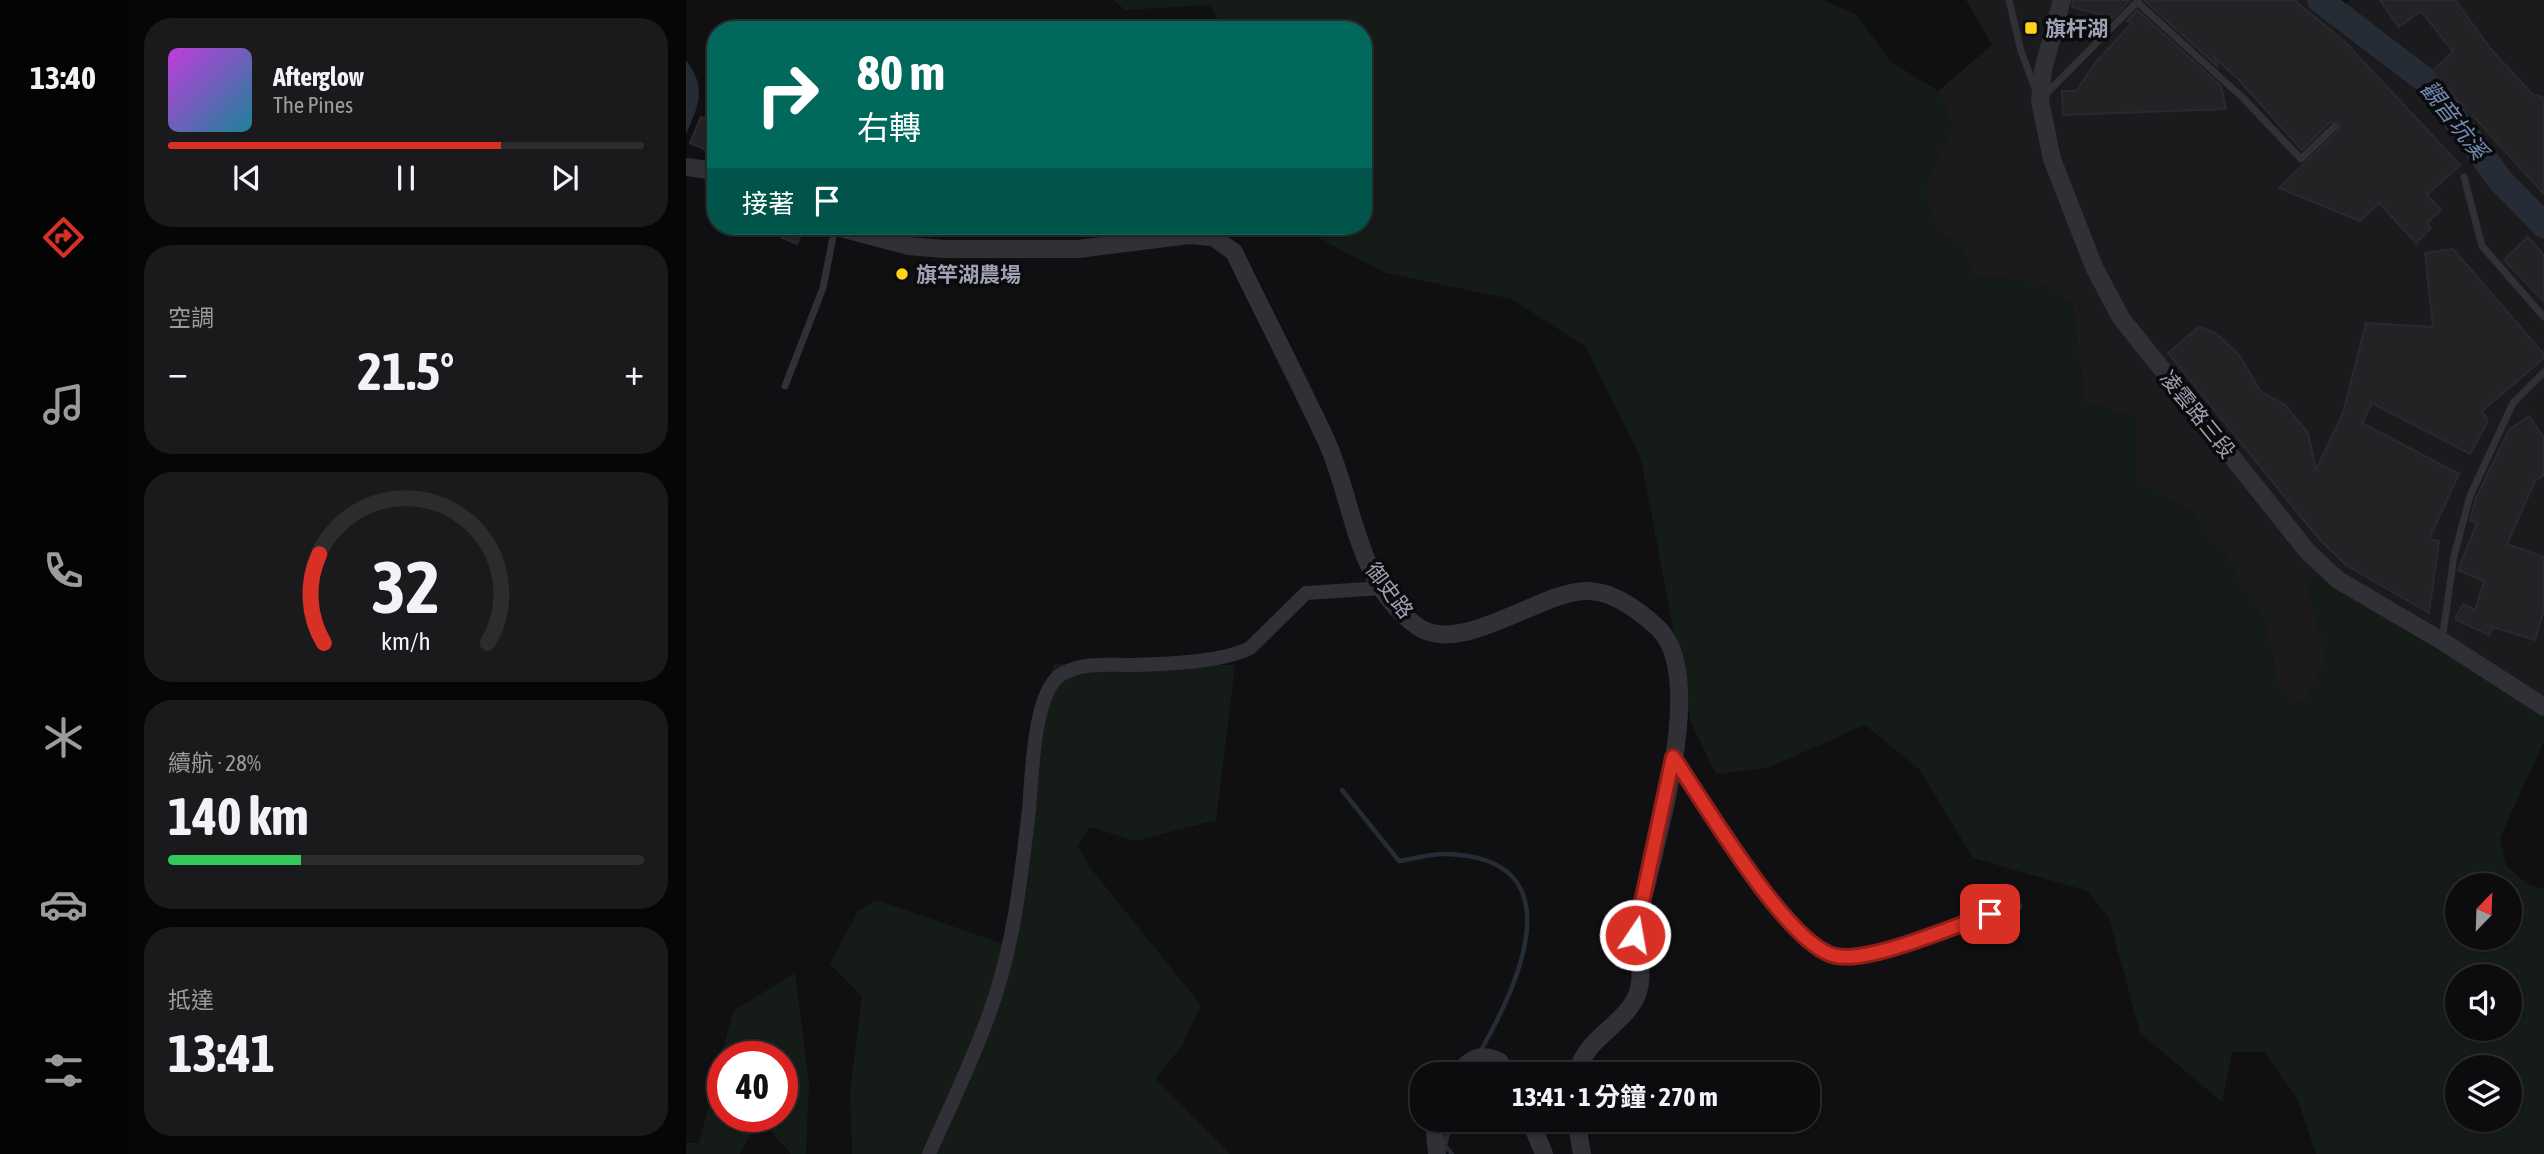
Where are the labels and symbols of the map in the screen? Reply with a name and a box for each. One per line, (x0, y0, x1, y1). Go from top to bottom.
place label: 旗杆湖 (2045, 16, 2108, 40)
marker: 旗杆湖 (2023, 20, 2039, 36)
water label: 觀音坑溪 (2415, 76, 2494, 167)
place label: 旗竿湖農場 (916, 262, 1021, 286)
marker: 旗竿湖農場 (894, 266, 910, 282)
street label: 凌雲路三段 (2156, 366, 2240, 462)
street label: 御史路 (1361, 558, 1419, 622)
north arrow (2445, 873, 2522, 950)
pin (1960, 884, 2020, 944)
position arrow (1598, 898, 1672, 972)
speed limit sign: 40 (707, 1041, 798, 1132)

